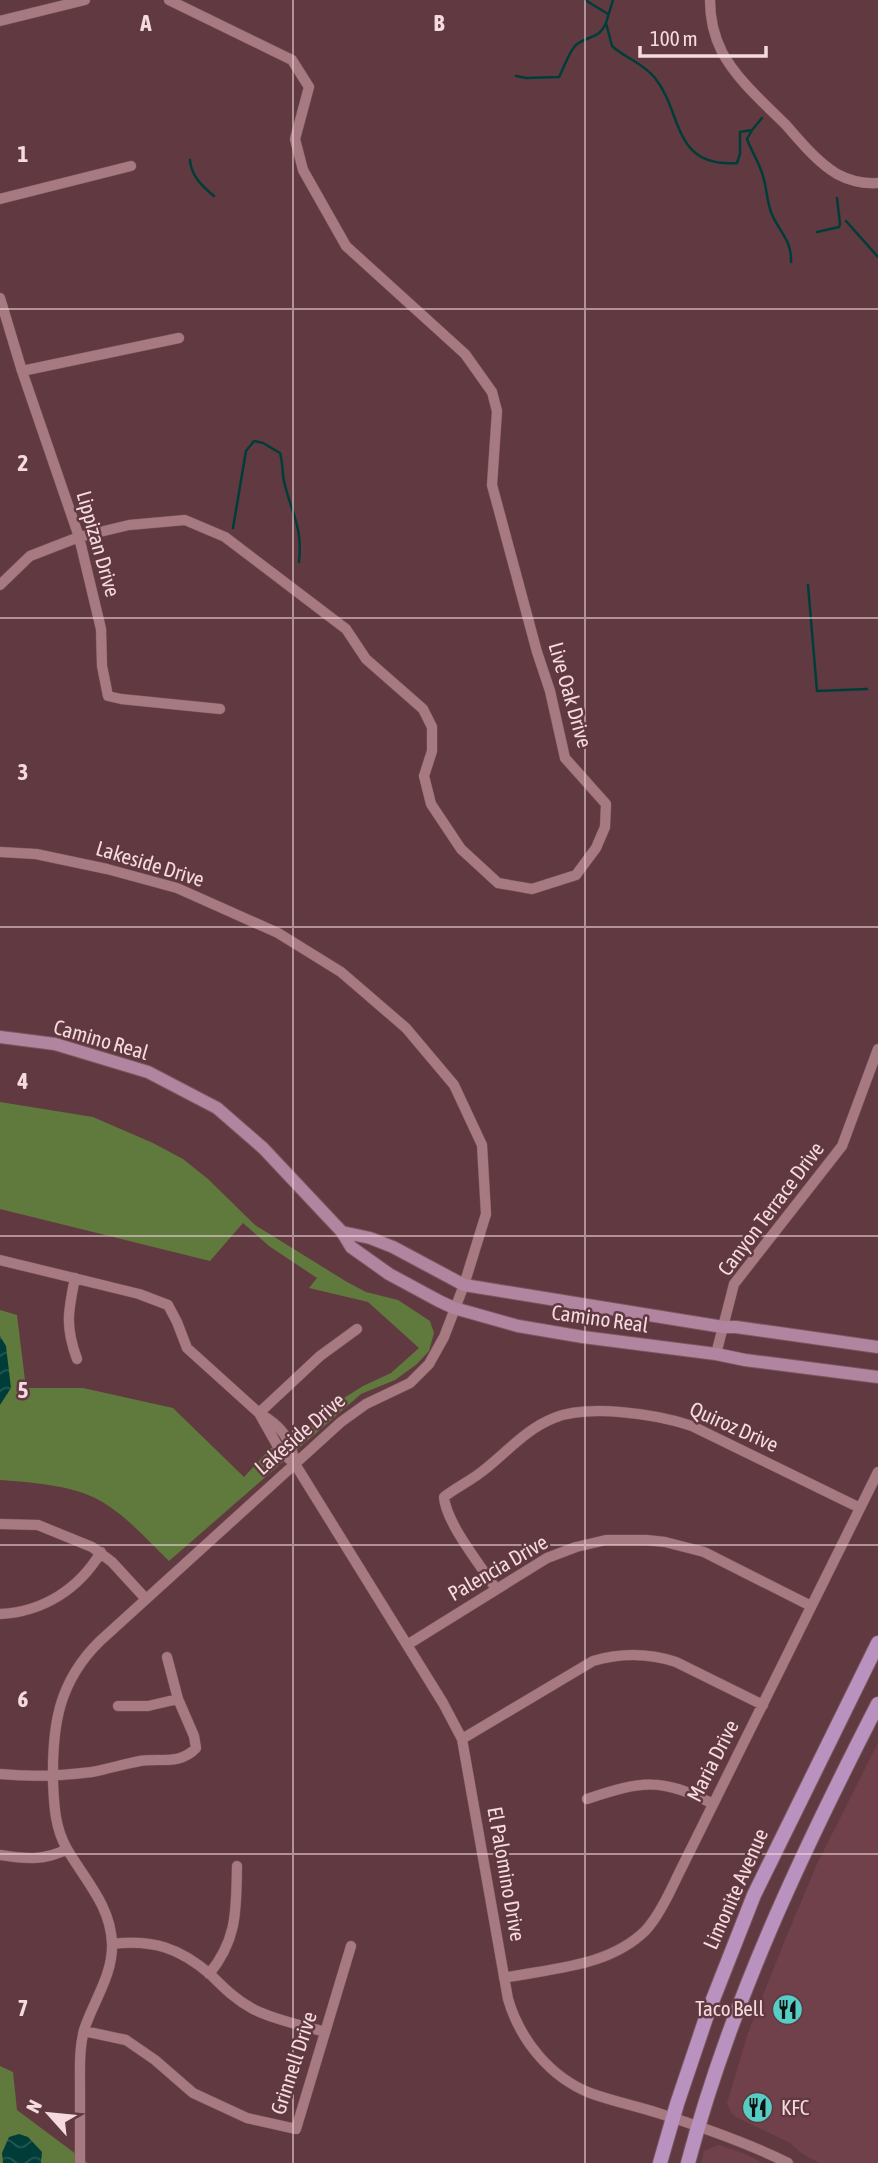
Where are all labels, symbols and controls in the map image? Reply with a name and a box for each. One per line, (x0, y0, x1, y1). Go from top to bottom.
text: A (139, 10, 152, 36)
text: B (434, 10, 445, 36)
scale bar (640, 14, 766, 58)
text: 100 m (650, 26, 698, 50)
text: 1 (18, 141, 29, 167)
text: 2 (18, 450, 28, 476)
street label: Lippizan Drive (72, 488, 125, 599)
street label: Live Oak Drive (544, 639, 597, 750)
text: 3 (18, 759, 28, 785)
street label: Lakeside Drive (93, 835, 207, 891)
street label: Camino Real (51, 1014, 152, 1064)
text: 4 (17, 1068, 29, 1094)
street label: Canyon Terrace Drive (712, 1137, 828, 1280)
street label: Camino Real (550, 1299, 650, 1337)
text: 5 (18, 1377, 29, 1403)
street label: Lakeside Drive (249, 1388, 349, 1479)
street label: Quiroz Drive (686, 1396, 782, 1456)
street label: Palencia Drive (444, 1529, 551, 1605)
text: 6 (18, 1686, 29, 1712)
street label: Maria Drive (681, 1716, 743, 1805)
street label: El Palomino Drive (483, 1805, 531, 1943)
street label: Limonite Avenue (698, 1825, 772, 1953)
restaurant icon: Taco Bell (770, 1992, 804, 2026)
text: 7 (18, 1995, 28, 2021)
place label: Taco Bell (695, 1996, 764, 2020)
street label: Grinnell Drive (265, 2008, 321, 2117)
north arrow (14, 2079, 84, 2149)
restaurant icon: KFC (741, 2091, 775, 2125)
place label: KFC (781, 2095, 810, 2119)
text: N (22, 2096, 46, 2116)

